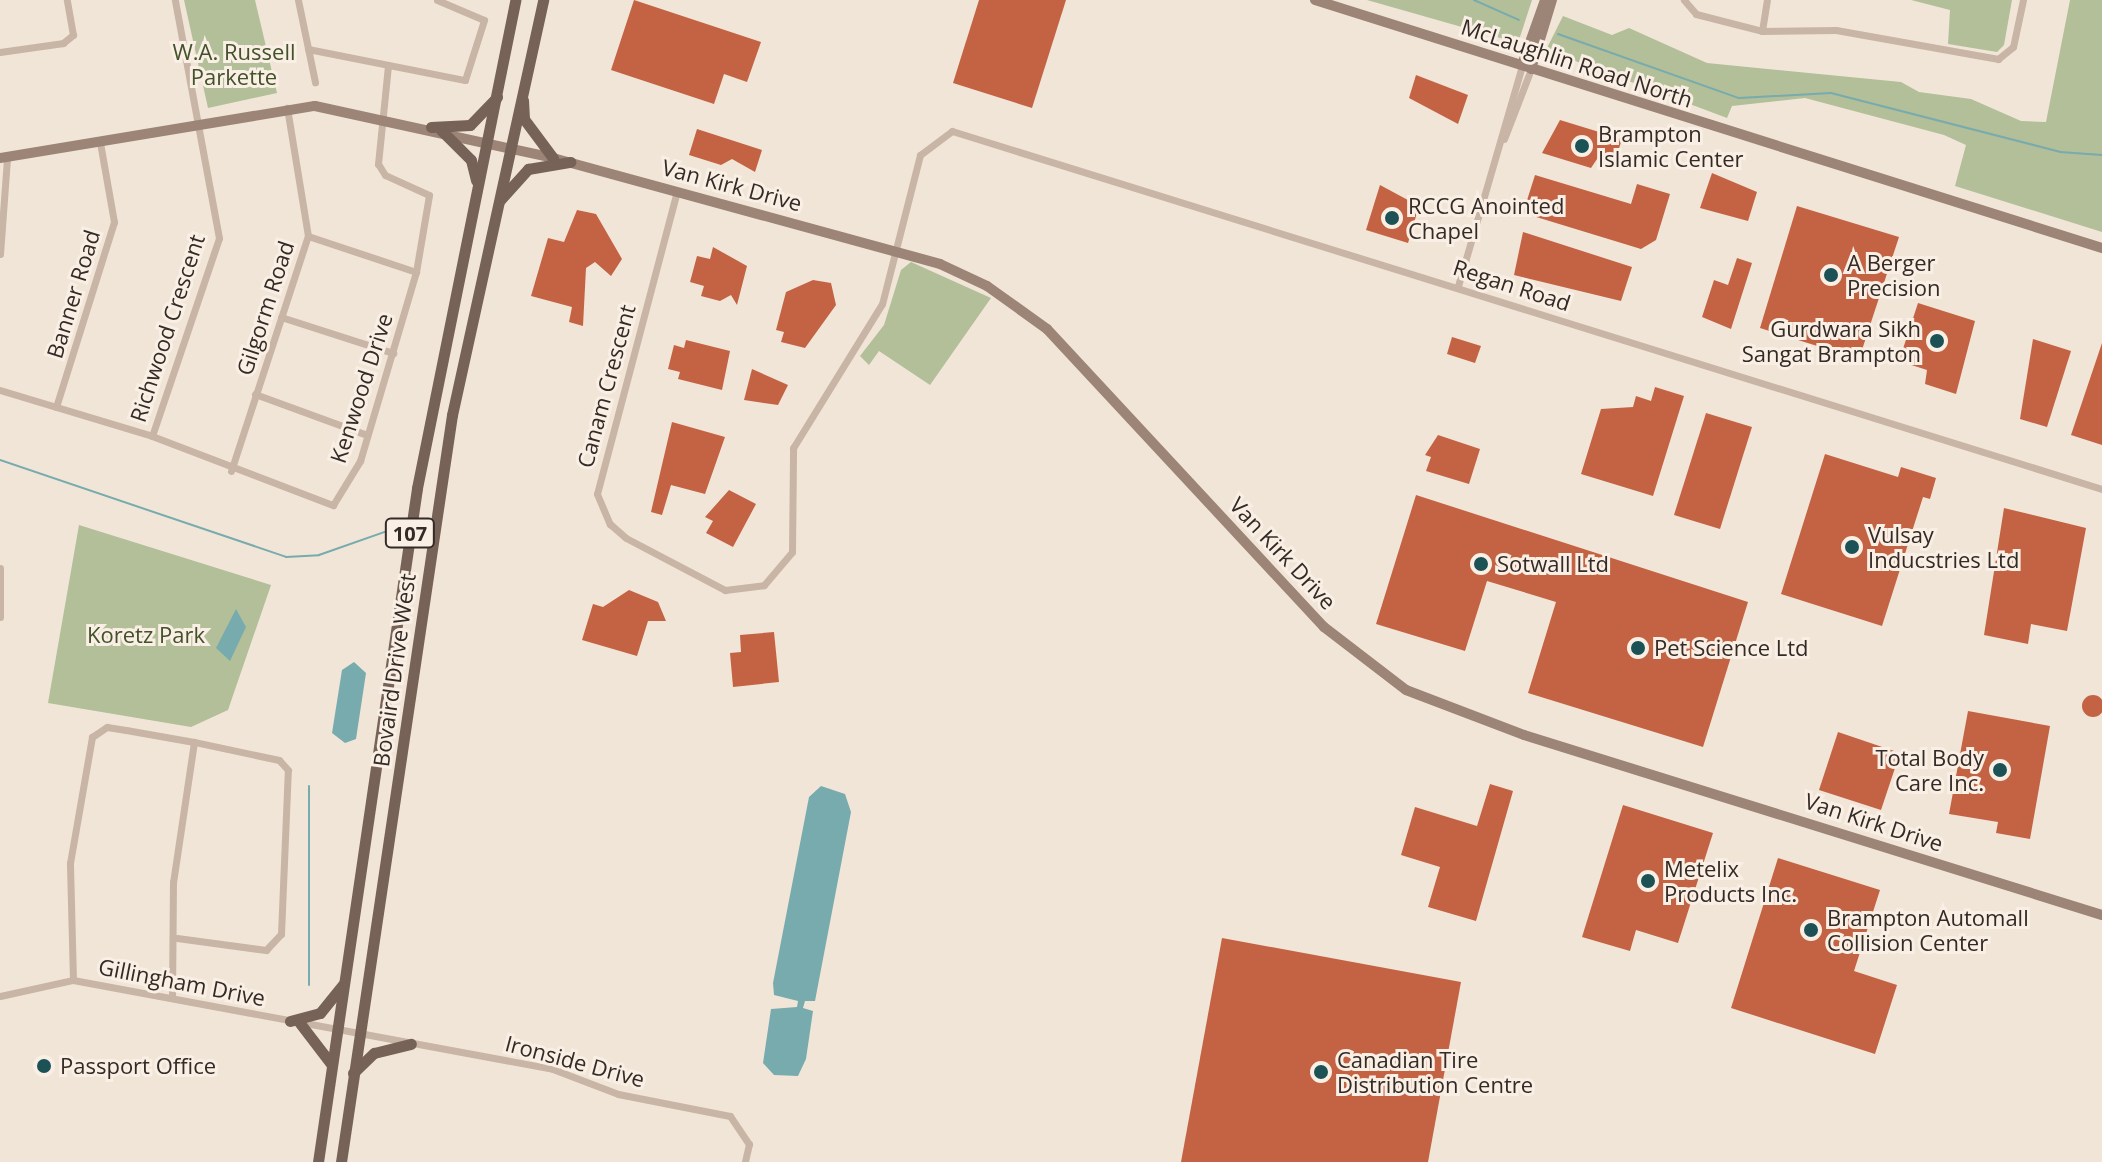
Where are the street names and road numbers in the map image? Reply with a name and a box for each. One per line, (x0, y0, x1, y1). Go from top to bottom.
street label: McLaughlin Road North (1458, 13, 1696, 113)
street label: Van Kirk Drive (659, 154, 805, 216)
street label: Banner Road (41, 227, 105, 361)
street label: Richwood Crescent (124, 231, 210, 425)
street label: Gilgorm Road (231, 237, 299, 379)
street label: Regan Road (1450, 254, 1574, 316)
street label: Canam Crescent (572, 302, 640, 470)
street label: Kenwood Drive (324, 310, 398, 466)
street label: Van Kirk Drive (1224, 491, 1342, 615)
road number: 107 (384, 517, 436, 549)
street label: Bovaird Drive West (367, 572, 421, 768)
street label: Van Kirk Drive (1802, 787, 1946, 857)
street label: Gillingham Drive (96, 953, 268, 1011)
street label: Ironside Drive (502, 1030, 648, 1092)

